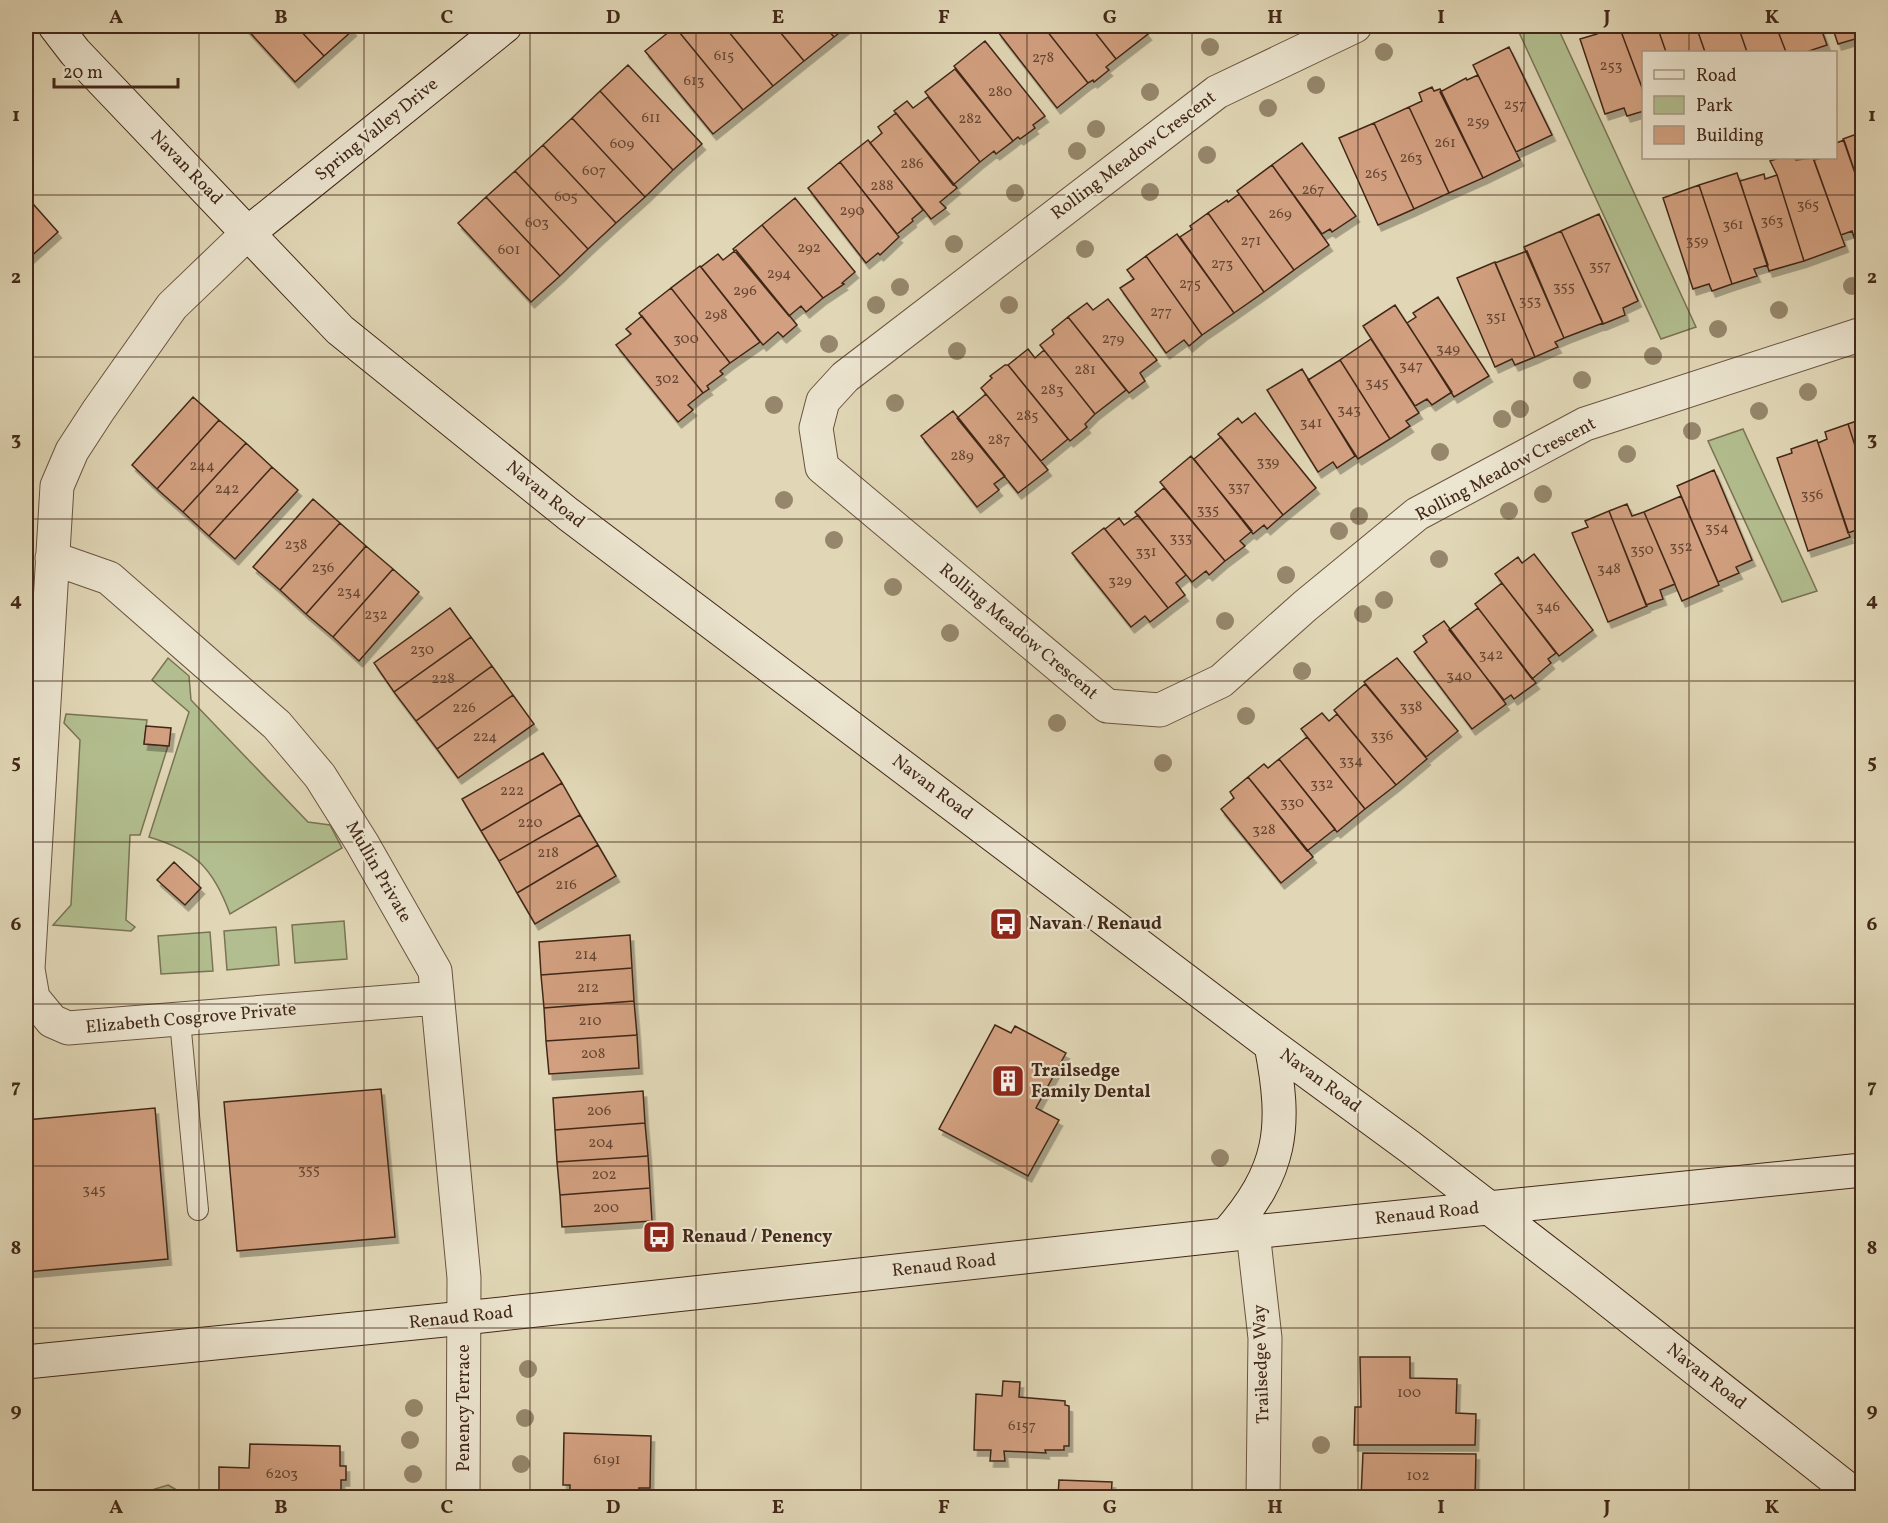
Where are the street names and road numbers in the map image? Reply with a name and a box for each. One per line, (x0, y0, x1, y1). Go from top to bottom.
street label: Spring Valley Drive (310, 73, 444, 187)
street label: Rolling Meadow Crescent (1046, 86, 1222, 226)
street label: Navan Road (144, 125, 228, 211)
street label: Rolling Meadow Crescent (1412, 412, 1600, 528)
street label: Navan Road (500, 455, 590, 535)
street label: Rolling Meadow Crescent (933, 558, 1103, 706)
street label: Navan Road (886, 749, 978, 827)
street label: Mullin Private (339, 817, 417, 927)
street label: Elizabeth Cosgrove Private (85, 997, 297, 1041)
street label: Navan Road (1274, 1043, 1366, 1119)
street label: Renaud Road (1374, 1196, 1480, 1232)
street label: Renaud Road (891, 1248, 997, 1284)
street label: Renaud Road (408, 1300, 514, 1336)
street label: Trailsedge Way (1247, 1304, 1277, 1424)
street label: Navan Road (1661, 1338, 1751, 1416)
street label: Penency Terrace (452, 1344, 477, 1472)

